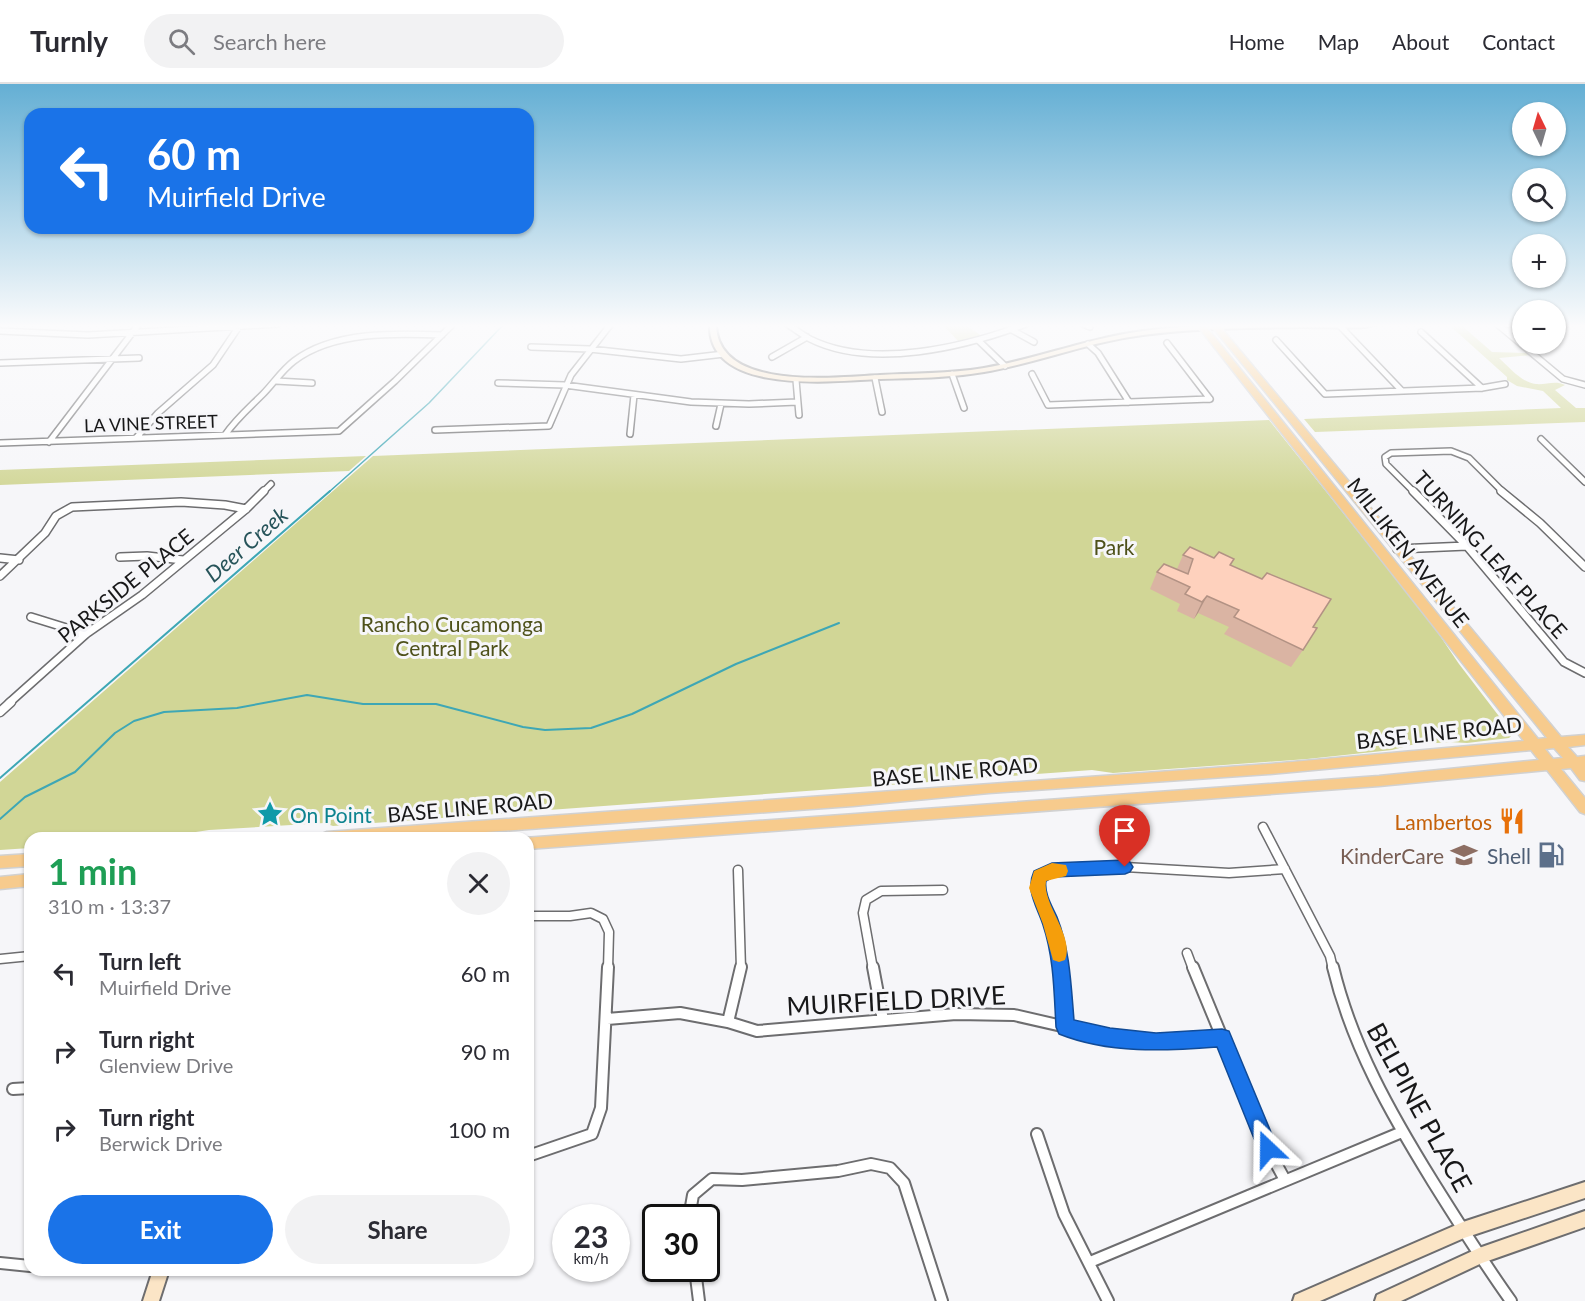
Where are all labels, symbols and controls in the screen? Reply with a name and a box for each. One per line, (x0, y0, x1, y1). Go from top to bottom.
search box (144, 14, 564, 68)
text: Turnly (30, 24, 108, 58)
icon: search (165, 25, 198, 58)
text: Search here (213, 28, 326, 55)
text: Home (1229, 29, 1285, 54)
text: Map (1318, 29, 1359, 54)
text: About (1392, 29, 1449, 54)
text: Contact (1482, 29, 1555, 54)
north arrow (1512, 102, 1566, 156)
map controls (1512, 102, 1566, 354)
text: 60 m (147, 129, 241, 179)
icon: left (48, 132, 126, 210)
button: search (1512, 168, 1566, 222)
text: Muirfield Drive (147, 180, 326, 213)
button: + (1512, 234, 1566, 288)
button: − (1512, 300, 1566, 354)
street label: LA VINE STREET (84, 410, 219, 436)
street label: TURNING LEAF PLACE (1409, 465, 1573, 643)
street label: MILLIKEN AVENUE (1343, 472, 1475, 632)
water label: Deer Creek (199, 500, 293, 587)
street label: PARKSIDE PLACE (52, 523, 198, 647)
park label: Park (1093, 534, 1135, 559)
park label: Rancho Cucamonga Central Park (361, 611, 543, 660)
street label: BASE LINE ROAD (1355, 711, 1523, 753)
street label: BASE LINE ROAD (871, 751, 1039, 791)
street label: BASE LINE ROAD (386, 787, 554, 827)
place icon: On Point (255, 799, 285, 829)
place label: On Point (290, 802, 372, 827)
pin (1099, 805, 1150, 867)
restaurant icon: Lambertos (1497, 806, 1527, 836)
place label: Lambertos (1395, 809, 1492, 834)
icon: arrive (1108, 814, 1141, 847)
school or university icon: KinderCare (1449, 840, 1479, 870)
fuel station icon: Shell (1536, 840, 1566, 870)
place label: KinderCare (1340, 843, 1444, 868)
place label: Shell (1487, 843, 1531, 868)
text: 1 min (48, 849, 137, 893)
button: close (447, 852, 510, 915)
text: 310 m · 13:37 (48, 894, 171, 918)
text: Turn left (99, 948, 181, 975)
icon: left (48, 957, 81, 990)
text: 60 m (461, 960, 510, 987)
text: Muirfield Drive (99, 975, 231, 999)
street label: MUIRFIELD DRIVE (786, 978, 1006, 1022)
street label: BELPINE PLACE (1360, 1017, 1480, 1197)
text: Turn right (99, 1026, 194, 1053)
icon: right (48, 1035, 81, 1068)
text: 90 m (461, 1038, 510, 1065)
text: Glenview Drive (99, 1053, 233, 1077)
text: Turn right (99, 1104, 194, 1131)
icon: right (48, 1113, 81, 1146)
text: 100 m (448, 1116, 510, 1143)
position arrow (1236, 1117, 1300, 1181)
text: Berwick Drive (99, 1131, 223, 1155)
button: Exit (48, 1195, 273, 1264)
button: Share (285, 1195, 510, 1264)
speed limit sign: 30 (642, 1204, 720, 1282)
text: 23 (574, 1218, 608, 1254)
text: km/h (573, 1249, 609, 1267)

